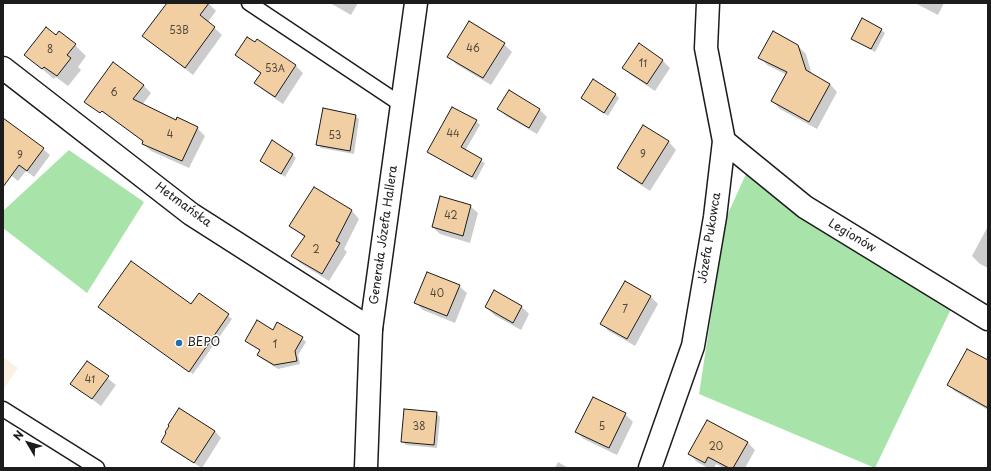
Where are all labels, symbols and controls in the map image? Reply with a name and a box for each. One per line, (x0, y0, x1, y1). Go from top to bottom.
house number: 53B (169, 25, 189, 37)
house number: 46 (466, 43, 480, 55)
house number: 8 (47, 44, 53, 56)
house number: 11 (639, 58, 647, 70)
house number: 53A (265, 63, 285, 75)
house number: 6 (110, 87, 118, 99)
house number: 44 (446, 128, 460, 140)
house number: 4 (167, 129, 173, 141)
house number: 53 (329, 130, 341, 142)
house number: 9 (640, 149, 646, 161)
house number: 9 (17, 150, 23, 162)
street label: Generała Józefa Hallera (367, 164, 401, 306)
street label: Hetmańska (152, 180, 214, 230)
street label: Józefa Pukowca (696, 191, 724, 285)
house number: 42 (444, 210, 458, 222)
street label: Legionów (826, 216, 878, 256)
house number: 2 (312, 244, 320, 256)
house number: 40 (430, 288, 444, 300)
house number: 7 (622, 304, 628, 316)
place label: BEPO (187, 336, 220, 350)
marker: BEPO (174, 338, 184, 348)
house number: 1 (273, 339, 277, 351)
house number: 41 (85, 374, 95, 386)
house number: 38 (413, 421, 425, 433)
house number: 5 (599, 421, 605, 433)
north arrow (8, 423, 48, 463)
text: N (9, 427, 28, 444)
house number: 20 (709, 441, 723, 453)

